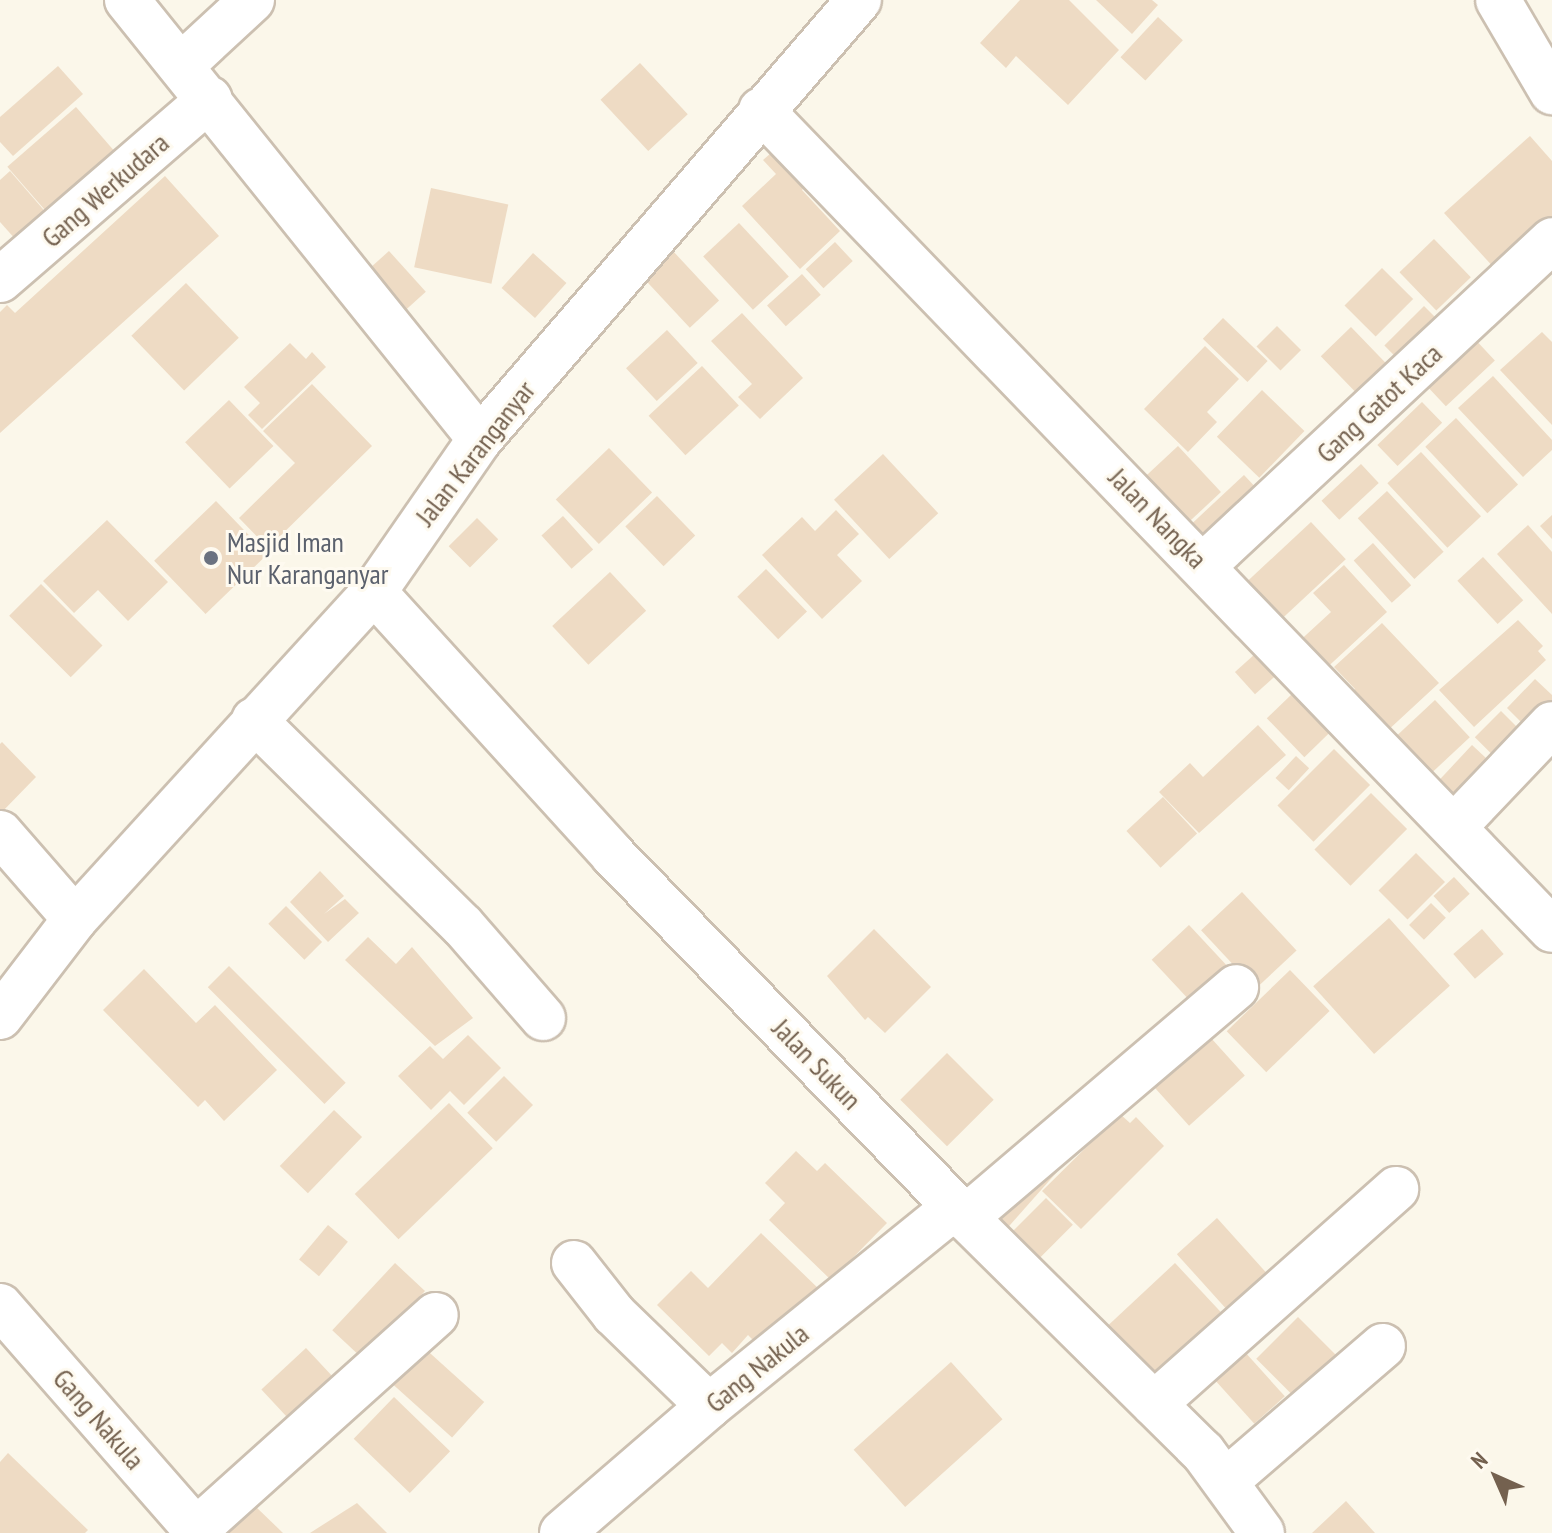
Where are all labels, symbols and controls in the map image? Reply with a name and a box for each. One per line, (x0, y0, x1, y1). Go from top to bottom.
street label: Gang Werkudara (35, 126, 175, 254)
street label: Gang Gatot Kaca (1309, 336, 1449, 470)
street label: Jalan Karanganyar (408, 374, 542, 532)
street label: Jalan Nangka (1102, 461, 1214, 575)
place label: Masjid Iman Nur Karanganyar (227, 525, 388, 591)
marker: Masjid Iman Nur Karanganyar (202, 549, 220, 567)
street label: Jalan Sukun (766, 1012, 868, 1116)
street label: Gang Nakula (699, 1316, 815, 1420)
street label: Gang Nakula (46, 1362, 152, 1476)
north arrow (1456, 1437, 1536, 1517)
text: N (1465, 1446, 1493, 1474)

